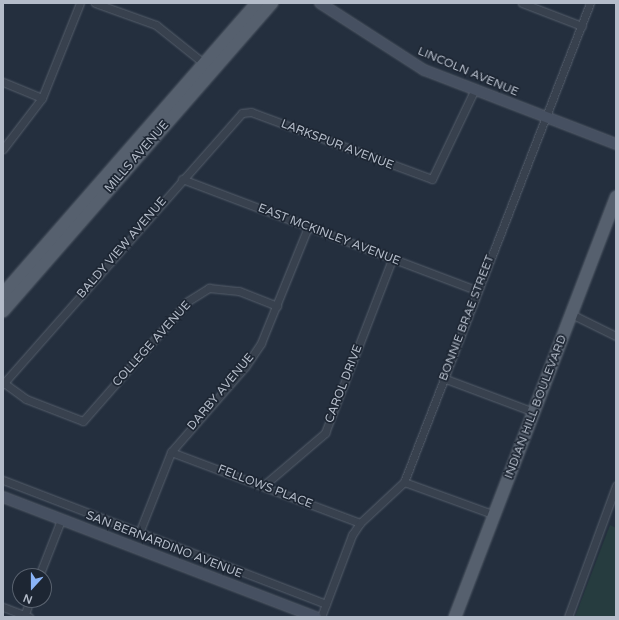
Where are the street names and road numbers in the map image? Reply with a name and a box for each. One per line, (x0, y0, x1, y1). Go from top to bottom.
street label: LINCOLN AVENUE (415, 44, 521, 100)
street label: LARKSPUR AVENUE (279, 117, 395, 173)
street label: MILLS AVENUE (102, 118, 172, 196)
street label: BALDY VIEW AVENUE (74, 195, 170, 301)
street label: EAST MCKINLEY AVENUE (256, 201, 402, 269)
street label: BONNIE BRAE STREET (436, 253, 498, 383)
street label: COLLEGE AVENUE (110, 298, 194, 390)
street label: INDIAN HILL BOULEVARD (502, 333, 570, 481)
street label: CAROL DRIVE (322, 343, 366, 425)
street label: DARBY AVENUE (185, 351, 257, 433)
street label: FELLOWS PLACE (215, 462, 315, 512)
street label: SAN BERNARDINO AVENUE (84, 508, 244, 582)

